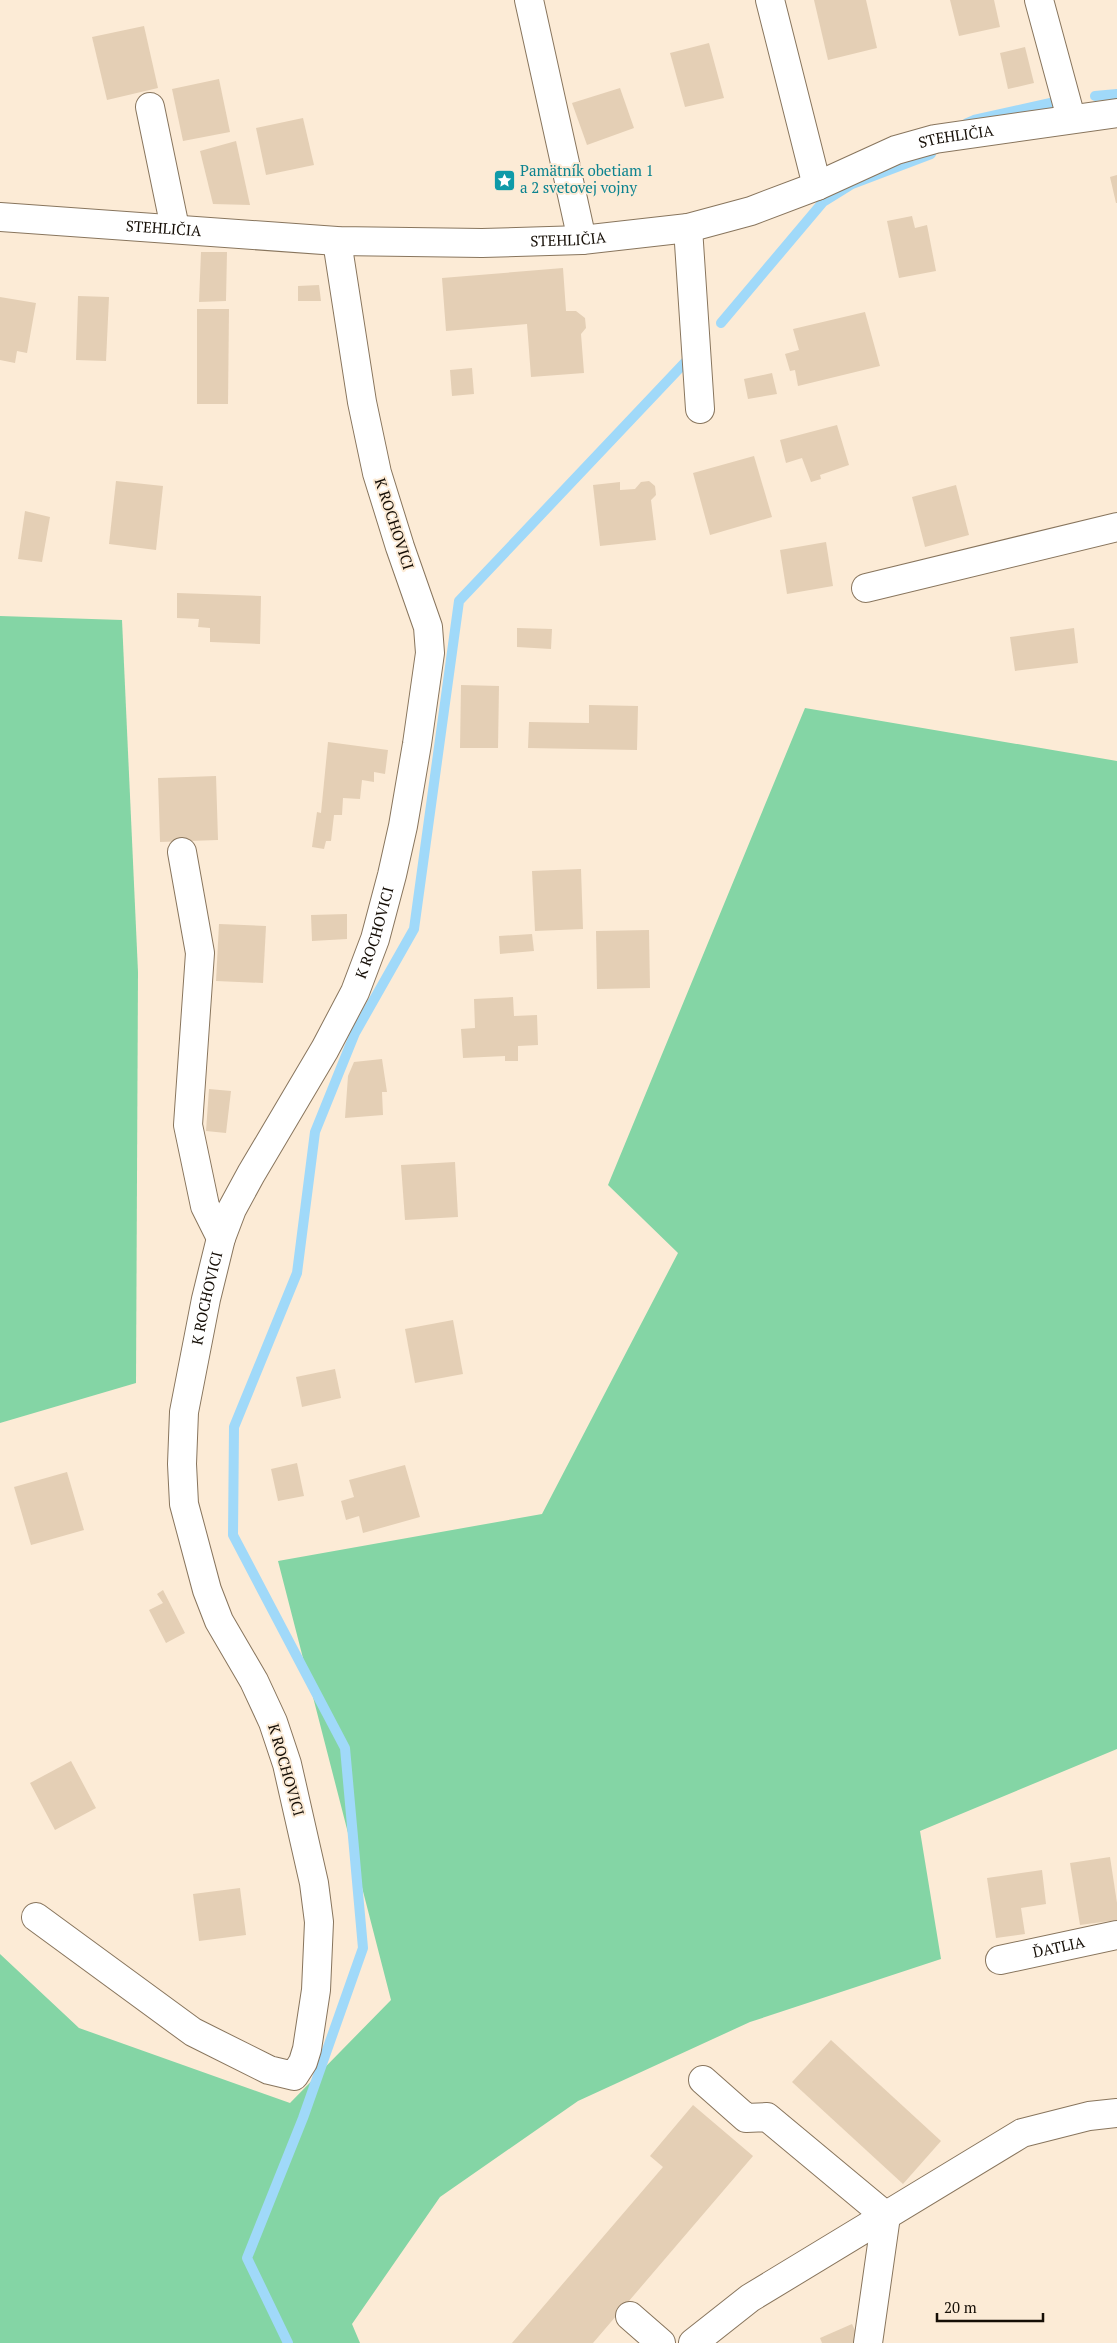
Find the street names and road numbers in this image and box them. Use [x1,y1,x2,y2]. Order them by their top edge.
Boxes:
street label: STEHLIČIA [916,120,996,152]
street label: STEHLIČIA [125,215,203,240]
street label: STEHLIČIA [530,226,608,251]
street label: K ROCHOVICI [371,475,419,572]
street label: K ROCHOVICI [350,884,397,981]
street label: K ROCHOVICI [186,1249,226,1346]
street label: K ROCHOVICI [264,1721,310,1818]
street label: ĎATLIA [1031,1931,1087,1962]

